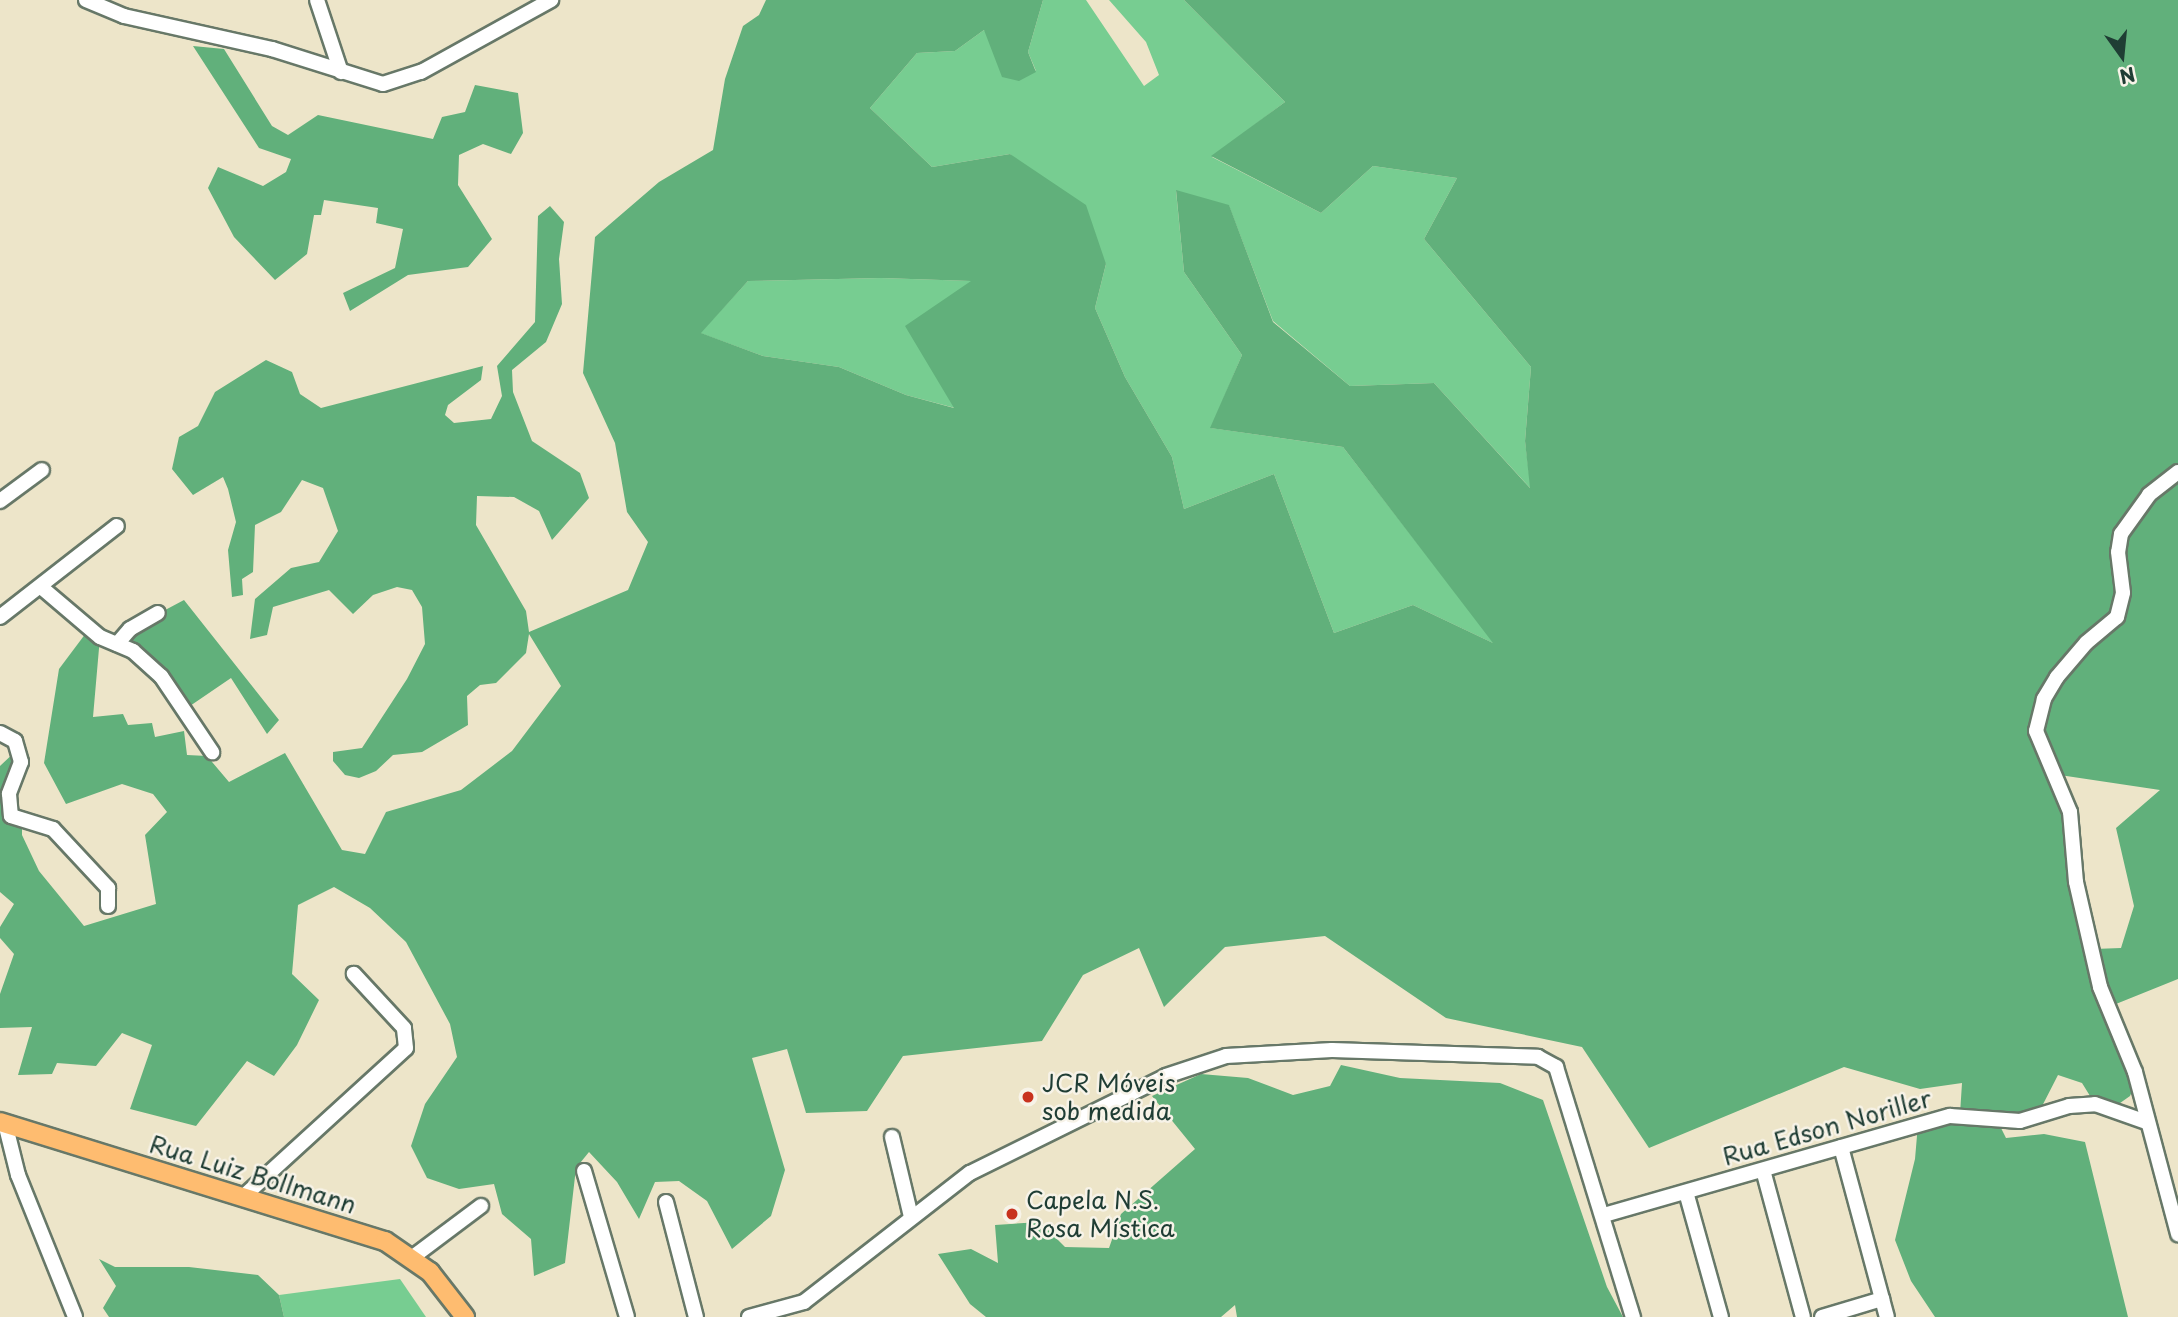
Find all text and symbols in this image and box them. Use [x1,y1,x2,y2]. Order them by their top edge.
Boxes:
north arrow [2087,21,2157,91]
text: N [2117,61,2138,92]
place label: JCR Móveis sob medida [1042,1069,1177,1125]
street label: Rua Edson Noriller [1719,1083,1935,1171]
marker: JCR Móveis sob medida [1020,1089,1036,1105]
street label: Rua Luiz Bollmann [146,1129,360,1219]
place label: Capela N.S. Rosa Mística [1026,1186,1173,1242]
marker: Capela N.S. Rosa Mística [1004,1206,1020,1222]

